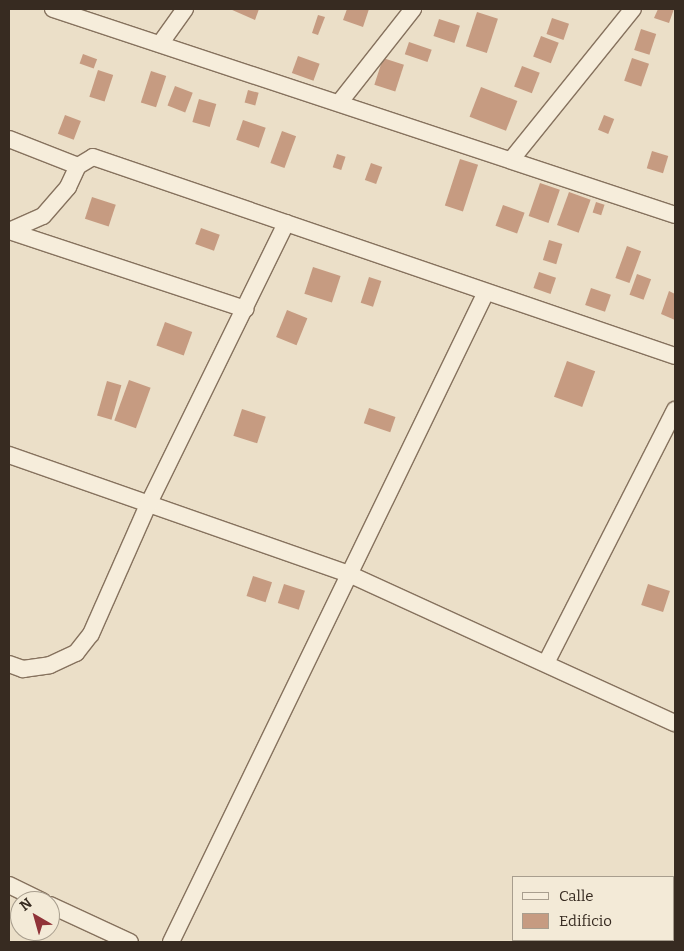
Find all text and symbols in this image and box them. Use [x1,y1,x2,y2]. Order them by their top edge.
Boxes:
legend [512,876,674,941]
text: Calle [559,887,593,905]
north arrow [10,891,60,941]
text: N [17,895,36,915]
text: Edificio [559,912,612,930]

